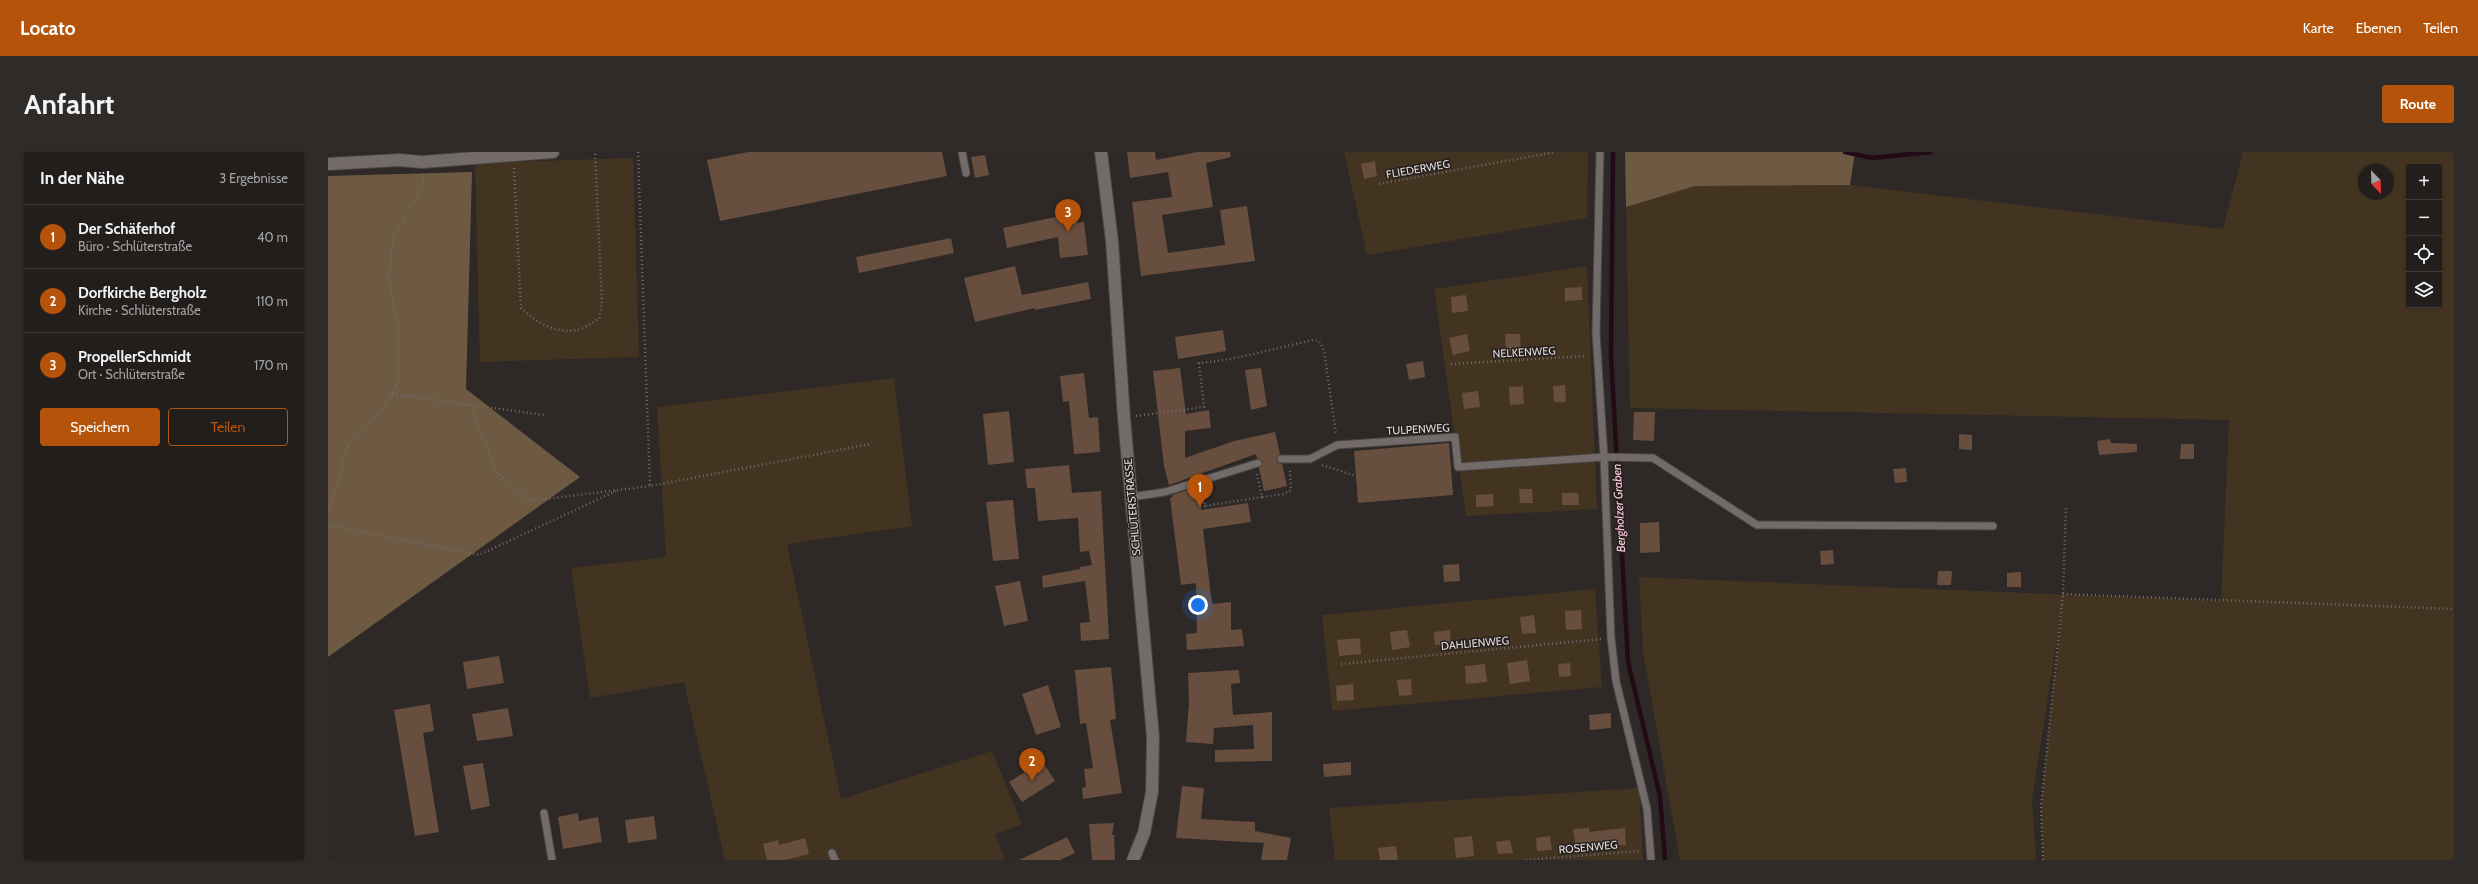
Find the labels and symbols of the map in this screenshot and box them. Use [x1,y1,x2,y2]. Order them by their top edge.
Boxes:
street label: FLIEDERWEG [1385,156,1451,182]
north arrow [2358,164,2394,200]
pin: 3 [1055,199,1081,232]
street label: NELKENWEG [1492,343,1556,361]
street label: TULPENWEG [1386,420,1450,438]
street label: SCHLÜTERSTRASSE [1121,458,1143,556]
water label: Bergholzer Graben [1609,463,1628,553]
pin: 1 [1187,474,1213,507]
your location [1188,595,1208,615]
street label: DAHLIENWEG [1440,633,1510,653]
pin: 2 [1019,748,1045,781]
street label: ROSENWEG [1558,837,1618,857]

